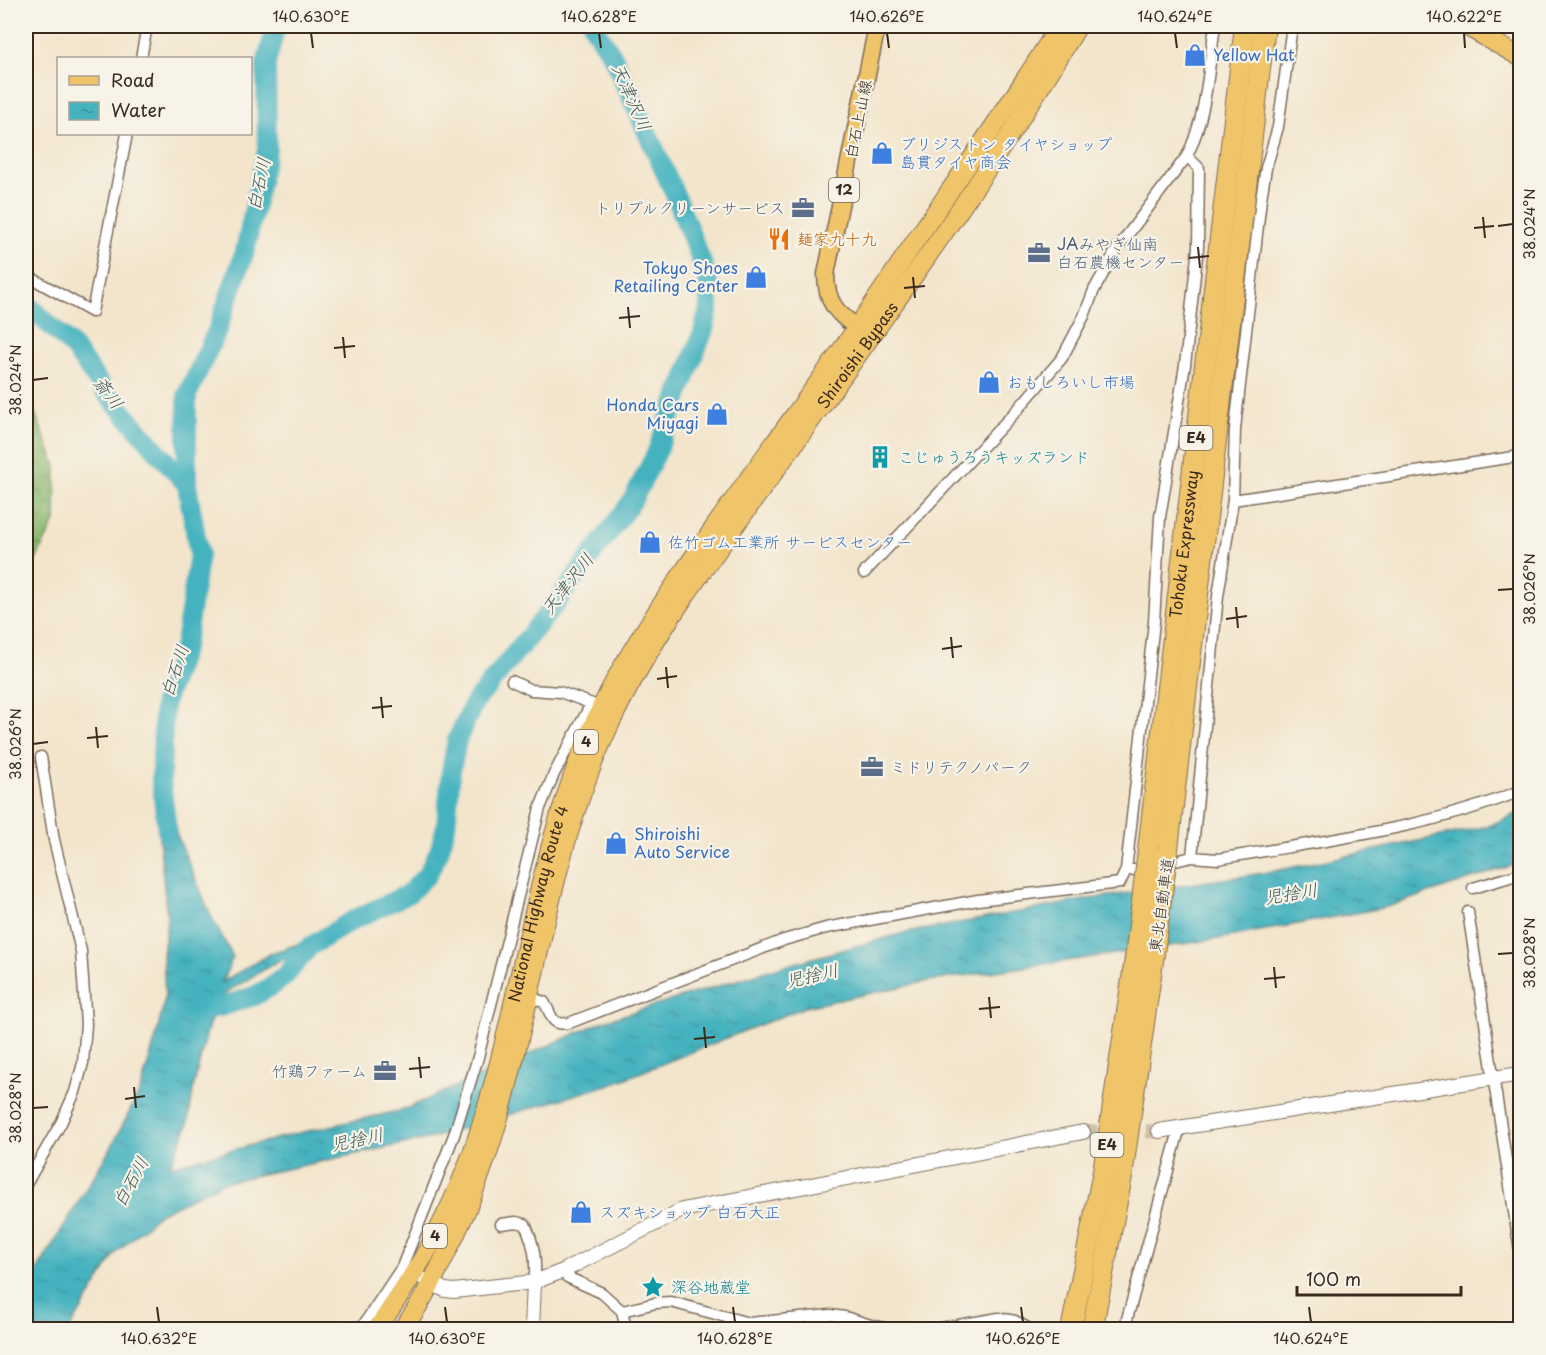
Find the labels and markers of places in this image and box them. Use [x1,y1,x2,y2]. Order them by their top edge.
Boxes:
shop icon: Yellow Hat [1182,42,1208,68]
place label: Yellow Hat [1213,42,1295,66]
place label: ブリジストン タイヤショップ 島貫タイヤ商会 [900,131,1113,173]
shop icon: ブリジストン タイヤショップ 島貫タイヤ商会 [869,140,895,166]
place label: トリプルクリーンサービス [595,195,785,219]
office icon: トリプルクリーンサービス [790,195,816,221]
restaurant icon: 麺家九十九 [766,226,792,252]
place label: 麺家九十九 [797,226,877,250]
place label: JAみやぎ仙南 白石農機センター [1057,231,1184,273]
office icon: JAみやぎ仙南 白石農機センター [1026,240,1052,266]
place label: Tokyo Shoes Retailing Center [613,255,739,297]
shop icon: Tokyo Shoes Retailing Center [743,264,769,290]
shop icon: おもしろいし市場 [976,369,1002,395]
place label: おもしろいし市場 [1007,369,1135,393]
place label: Honda Cars Miyagi [606,392,699,434]
shop icon: Honda Cars Miyagi [704,401,730,427]
building icon: こじゅうろうキッズランド [867,444,893,470]
place label: こじゅうろうキッズランド [898,444,1090,468]
shop icon: 佐竹ゴム工業所 サービスセンター [637,529,663,555]
place label: 佐竹ゴム工業所 サービスセンター [668,529,912,553]
office icon: ミドリテクノパーク [859,754,885,780]
place label: ミドリテクノパーク [890,754,1032,778]
place label: Shiroishi Auto Service [634,821,730,863]
shop icon: Shiroishi Auto Service [603,830,629,856]
place label: 竹鶏ファーム [272,1058,367,1082]
office icon: 竹鶏ファーム [372,1058,398,1084]
shop icon: スズキショップ 白石大正 [568,1199,594,1225]
place label: スズキショップ 白石大正 [599,1199,780,1223]
place icon: 深谷地蔵堂 [640,1274,666,1300]
place label: 深谷地蔵堂 [671,1274,751,1298]

